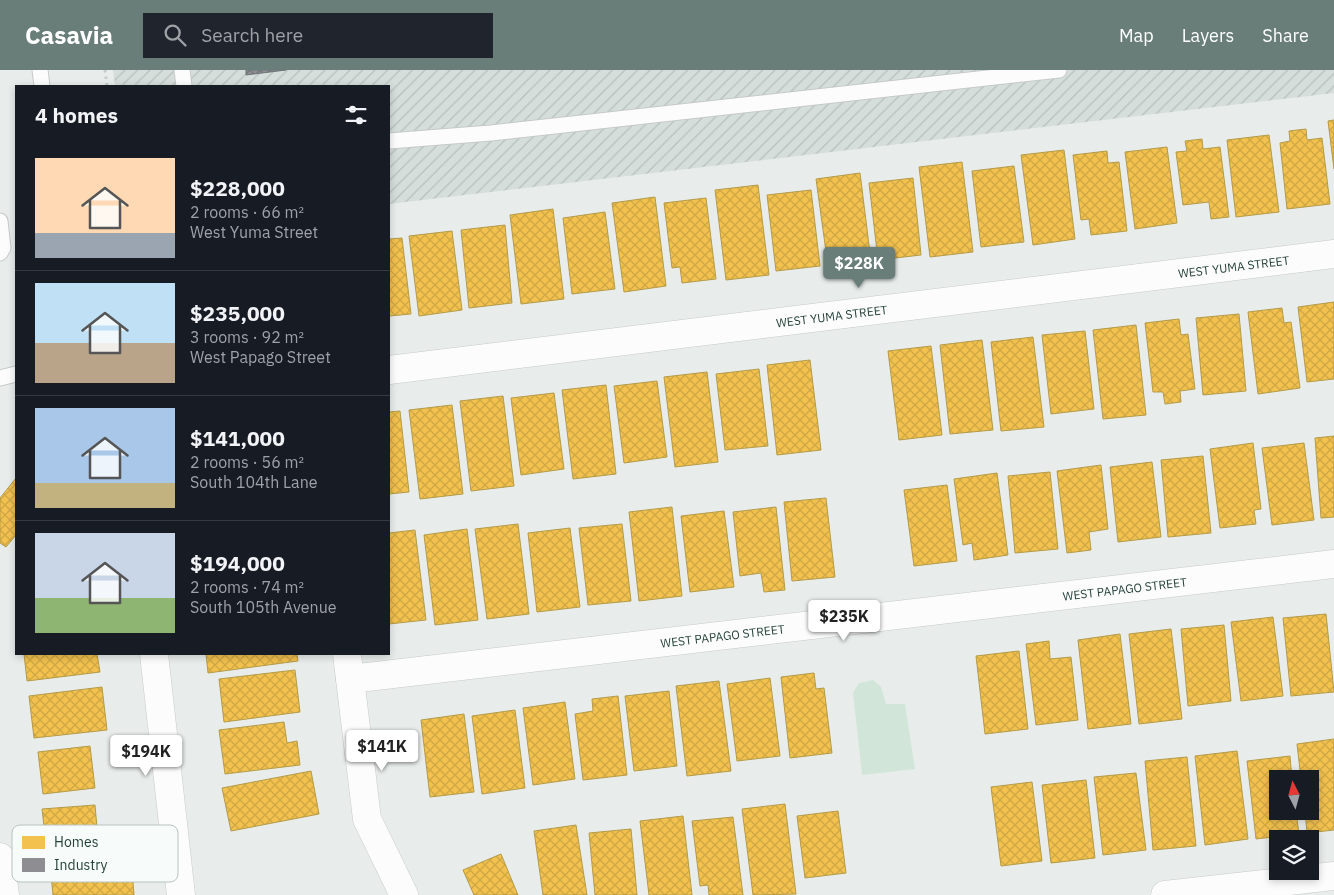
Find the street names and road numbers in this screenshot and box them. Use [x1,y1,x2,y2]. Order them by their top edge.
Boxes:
street label: WEST YUMA STREET [1177,252,1290,281]
street label: WEST YUMA STREET [775,301,888,330]
street label: WEST PAPAGO STREET [1062,574,1188,603]
street label: WEST PAPAGO STREET [660,621,785,650]

